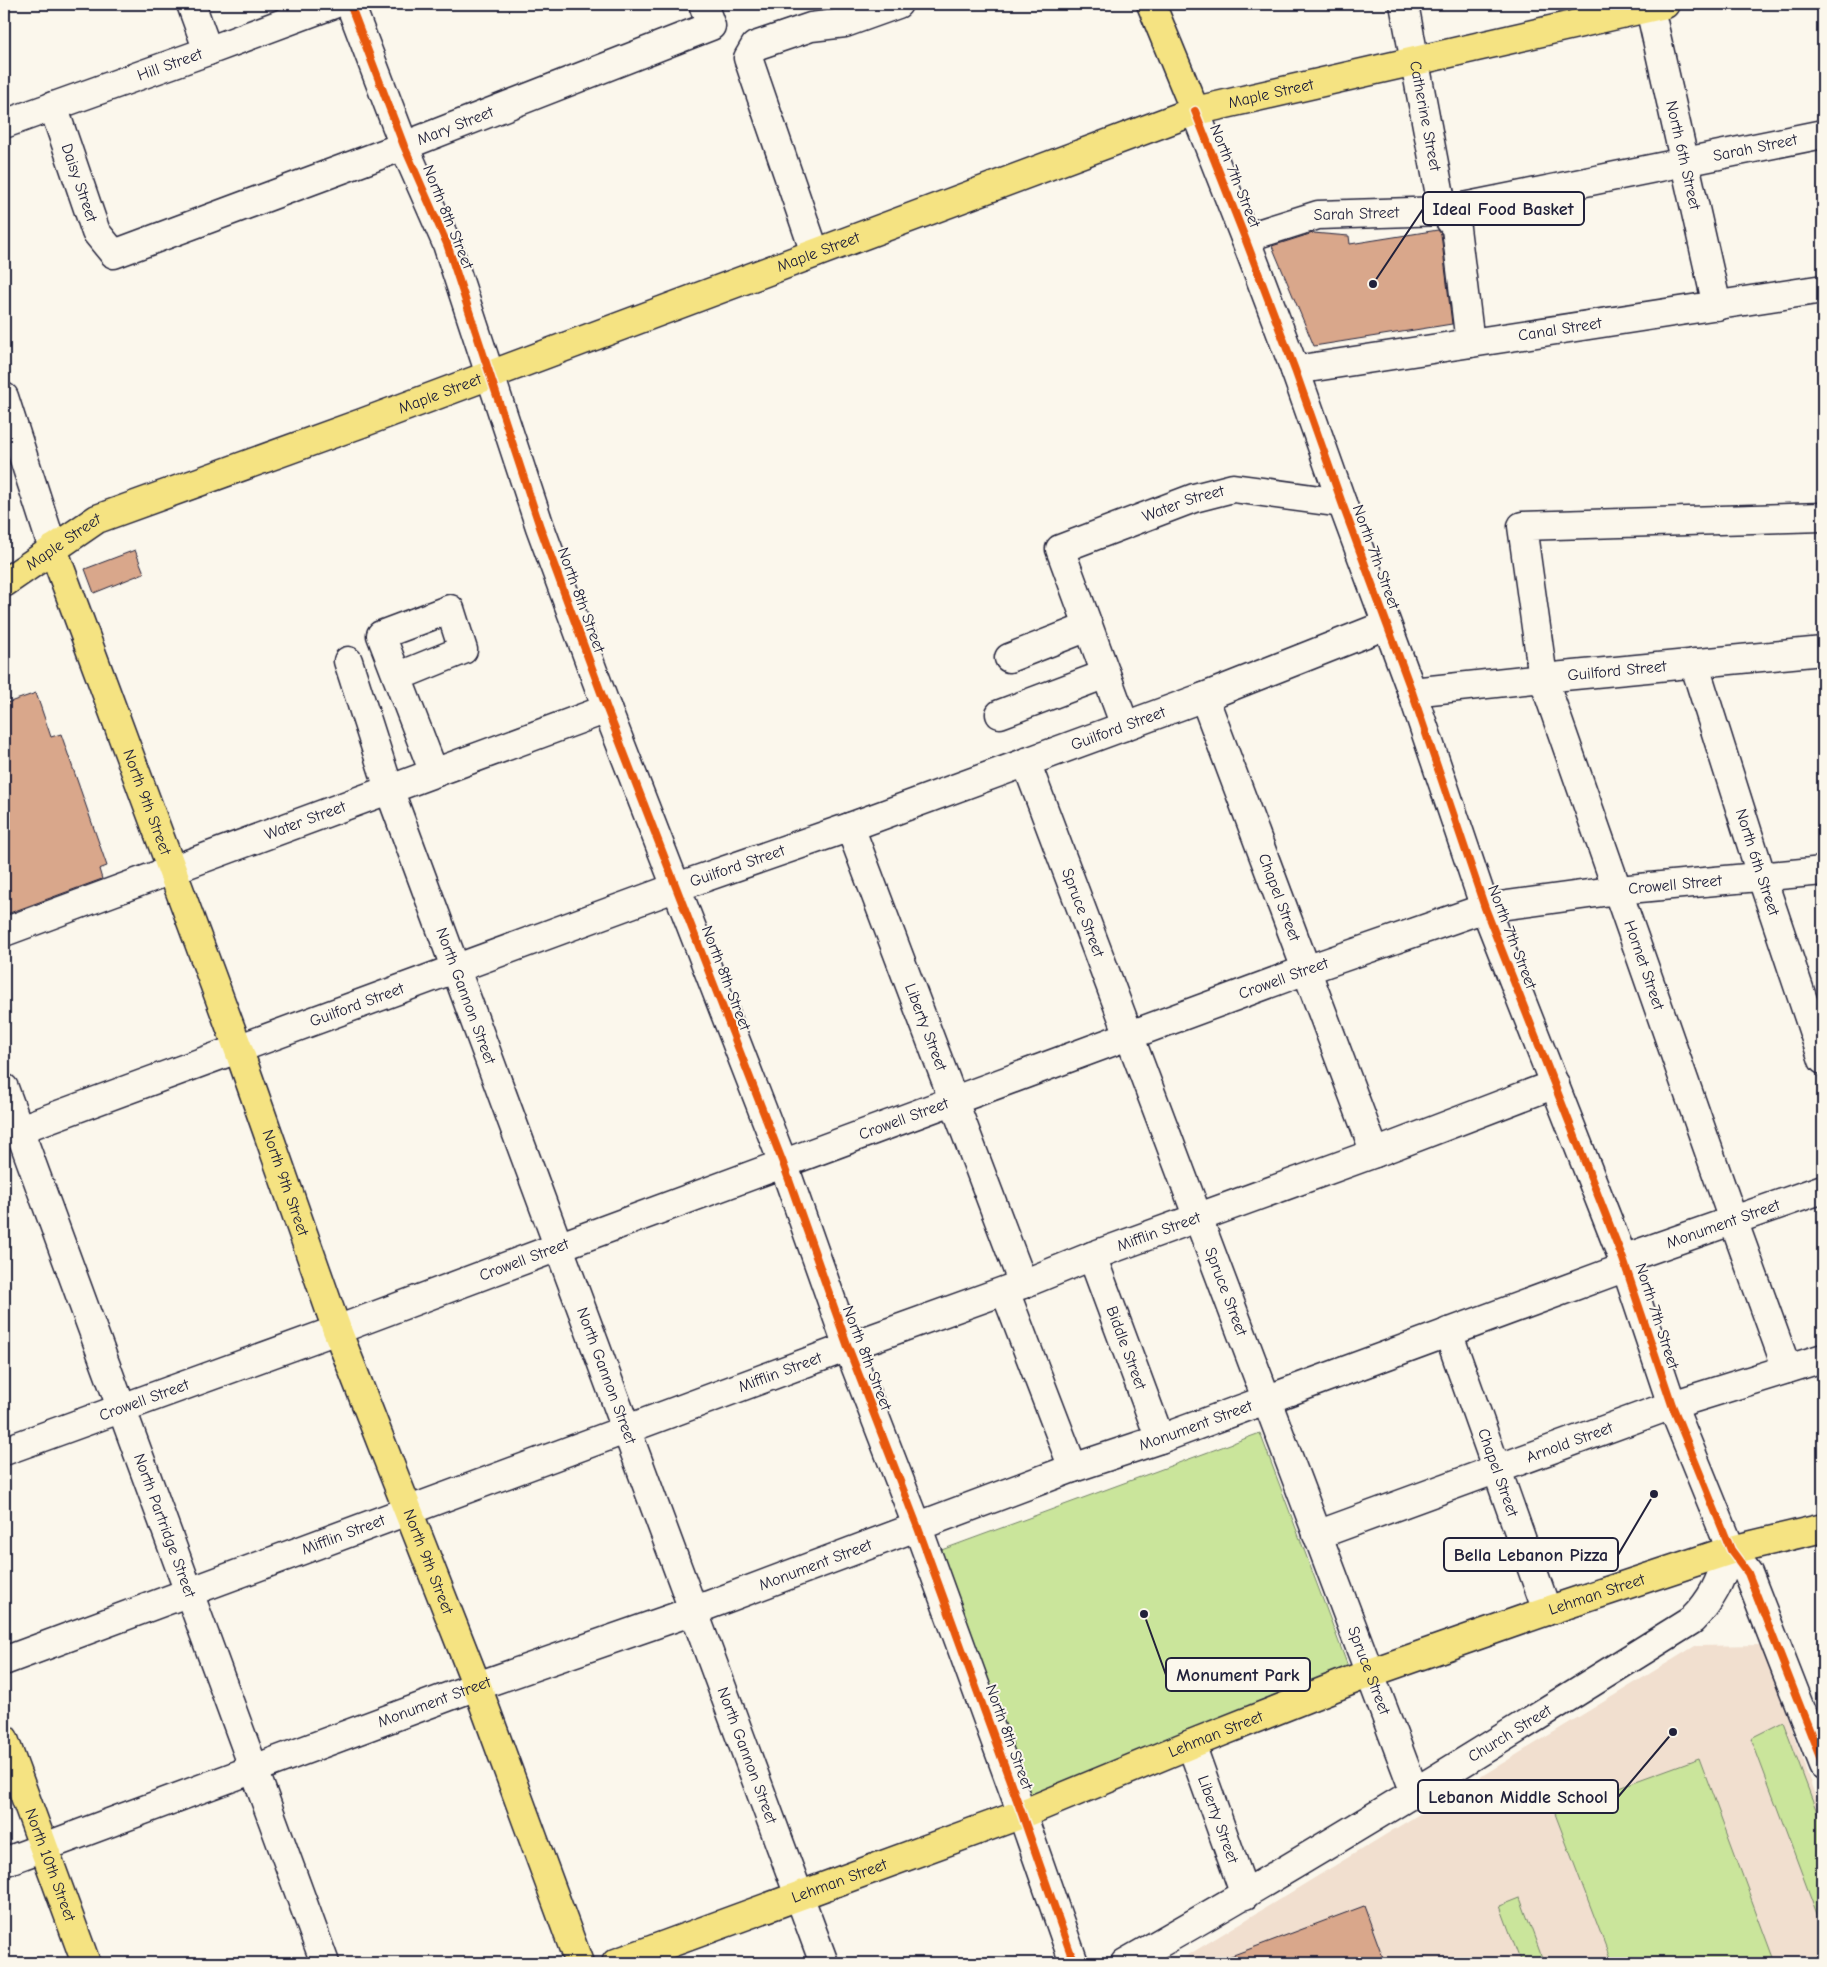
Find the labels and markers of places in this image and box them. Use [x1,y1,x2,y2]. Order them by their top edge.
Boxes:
callout: Ideal Food Basket [1423,192,1584,225]
callout: Bella Lebanon Pizza [1444,1538,1618,1571]
callout: Monument Park [1166,1658,1310,1691]
callout: Lebanon Middle School [1418,1780,1618,1813]

